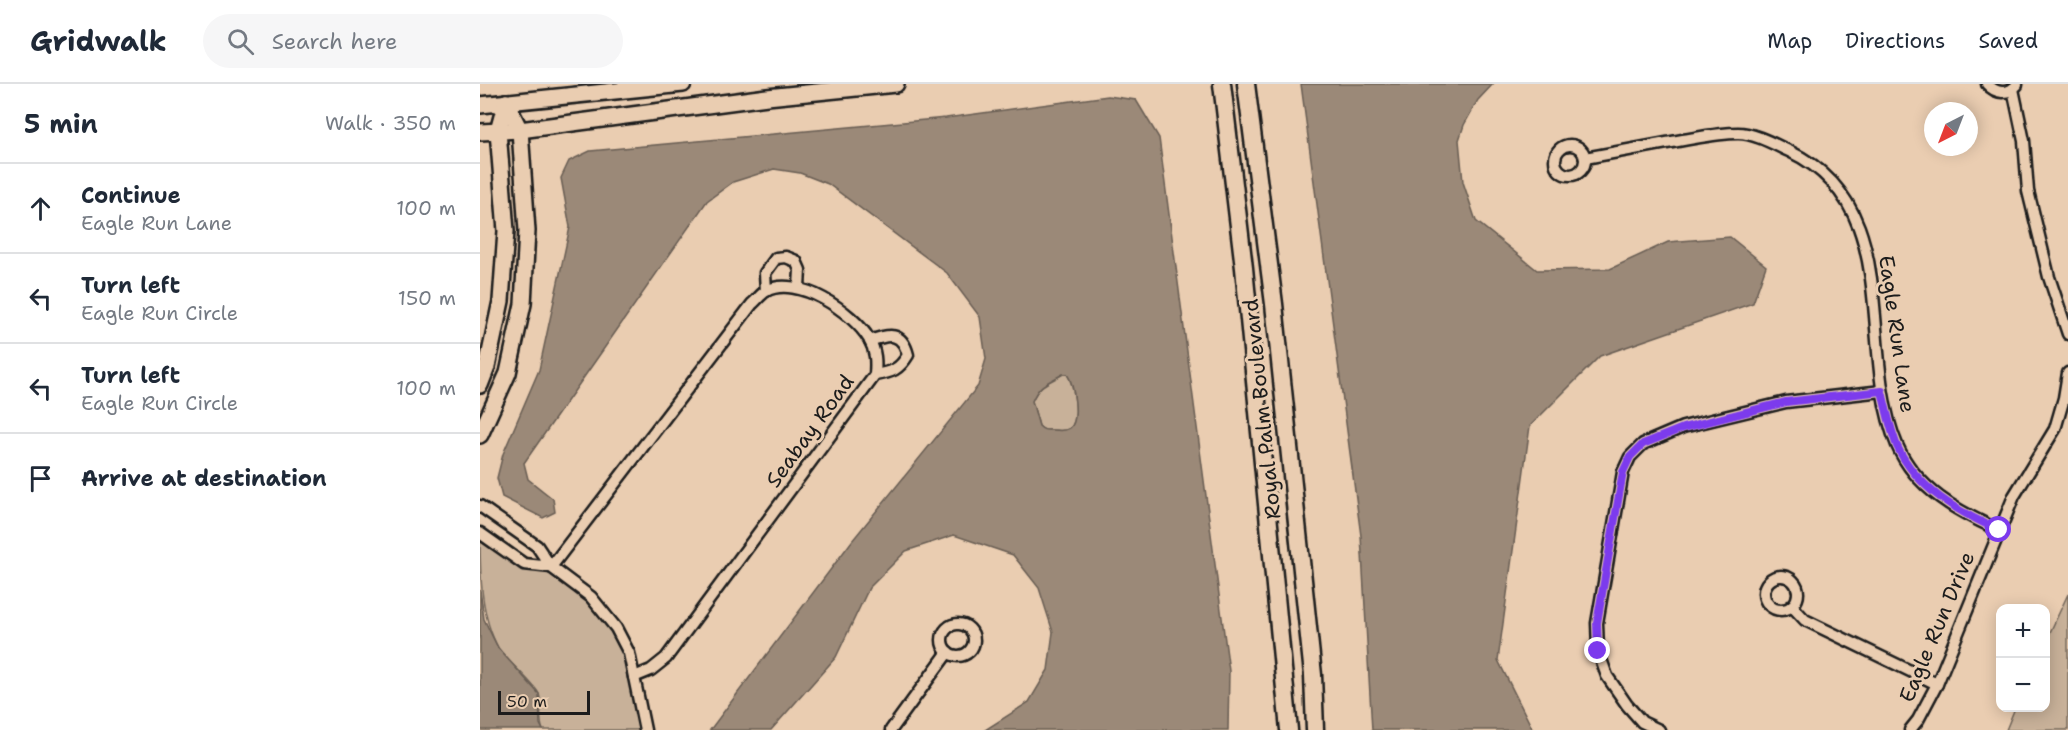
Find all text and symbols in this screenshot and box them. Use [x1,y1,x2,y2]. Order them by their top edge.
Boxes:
search box [203,14,623,68]
text: Gridwalk [30,22,167,60]
icon: search [224,25,257,58]
text: Search here [272,27,398,56]
text: Map [1767,27,1812,55]
text: Directions [1845,27,1945,55]
text: Saved [1978,27,2038,55]
north arrow [1924,102,1978,156]
text: 5 min [24,106,98,141]
text: Walk · 350 m [325,110,456,136]
text: Continue [81,181,181,210]
icon: ahead [24,192,57,225]
text: 100 m [396,195,456,221]
text: Eagle Run Lane [81,210,232,236]
street label: Eagle Run Lane [1872,254,1922,414]
text: Turn left [81,271,180,300]
icon: left [24,282,57,315]
text: 150 m [398,285,456,311]
street label: Royal Palm Boulevard [1236,297,1288,521]
text: Eagle Run Circle [81,300,238,326]
text: Turn left [81,361,180,390]
street label: Seabay Road [760,369,860,493]
icon: left [24,372,57,405]
text: 100 m [396,375,456,401]
text: Eagle Run Circle [81,390,238,416]
icon: arrive [24,462,57,495]
text: Arrive at destination [81,464,327,493]
route start [1985,516,2011,542]
street label: Eagle Run Drive [1893,547,1981,707]
map controls [1996,604,2050,712]
button: + [1996,604,2050,658]
route end [1584,637,1610,663]
button: − [1996,658,2050,712]
scale bar [498,688,590,716]
text: 50 m [507,691,547,712]

